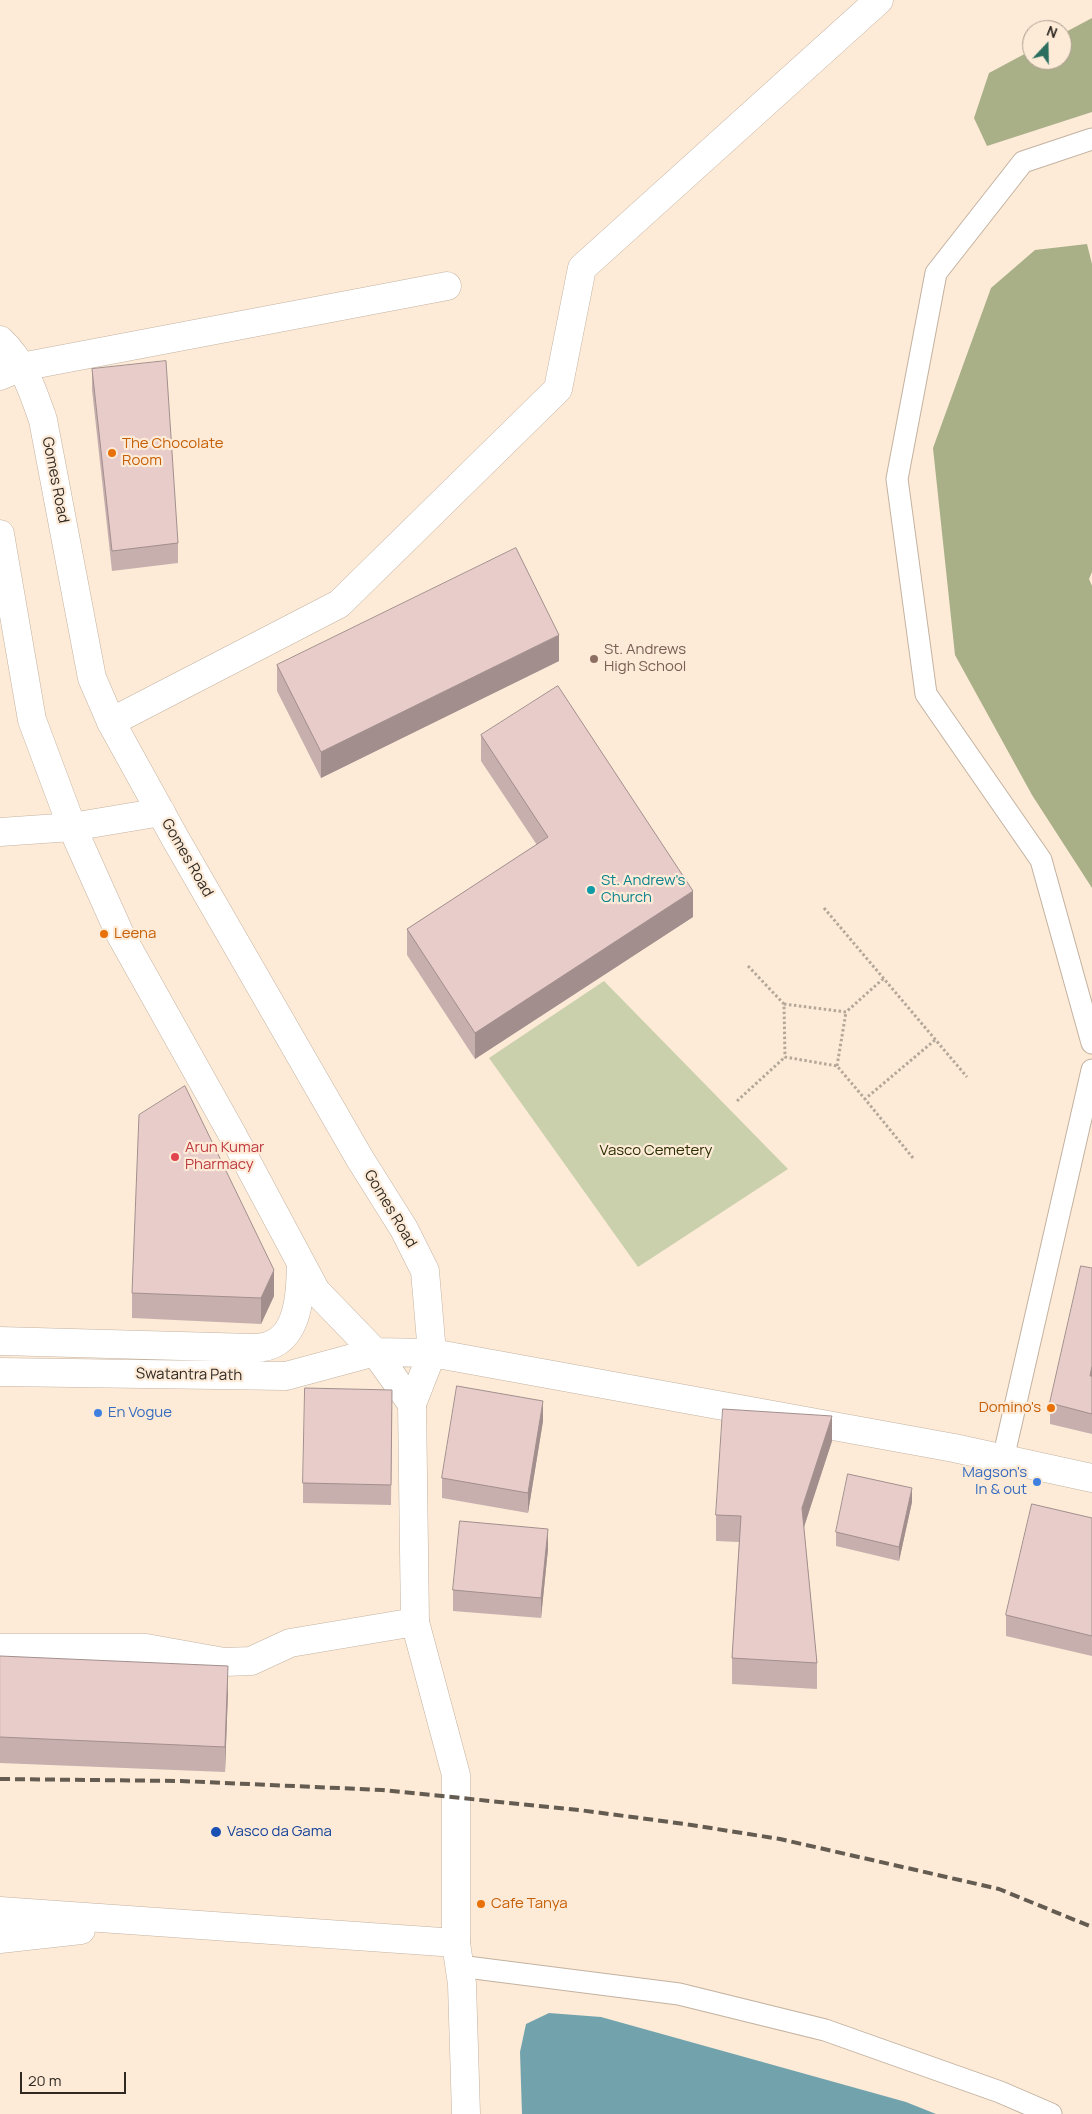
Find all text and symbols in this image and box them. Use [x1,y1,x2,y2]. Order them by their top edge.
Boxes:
north arrow [1022,20,1072,70]
text: N [1044,21,1060,42]
street label: Gomes Road [38,435,72,525]
place label: The Chocolate Room [122,435,223,470]
marker: The Chocolate Room [106,447,118,459]
place label: St. Andrews High School [604,641,686,676]
marker: St. Andrews High School [588,653,600,665]
street label: Gomes Road [157,816,217,900]
place label: St. Andrew's Church [601,872,685,907]
marker: St. Andrew's Church [585,884,597,896]
place label: Leena [114,925,156,943]
marker: Leena [98,928,110,940]
place label: Arun Kumar Pharmacy [185,1139,264,1174]
park label: Vasco Cemetery [600,1142,712,1160]
marker: Arun Kumar Pharmacy [169,1151,181,1163]
street label: Gomes Road [360,1167,420,1251]
street label: Swatantra Path [136,1365,242,1385]
place label: Domino's [979,1399,1041,1417]
marker: Domino's [1045,1402,1057,1414]
place label: En Vogue [108,1404,172,1422]
marker: En Vogue [92,1407,104,1419]
place label: Magson's In & out [962,1464,1027,1499]
marker: Magson's In & out [1031,1476,1043,1488]
place label: Vasco da Gama [227,1823,332,1841]
marker: Vasco da Gama [209,1825,223,1839]
place label: Cafe Tanya [491,1895,568,1913]
marker: Cafe Tanya [475,1898,487,1910]
scale bar [22,2062,129,2094]
text: 20 m [28,2070,61,2091]

